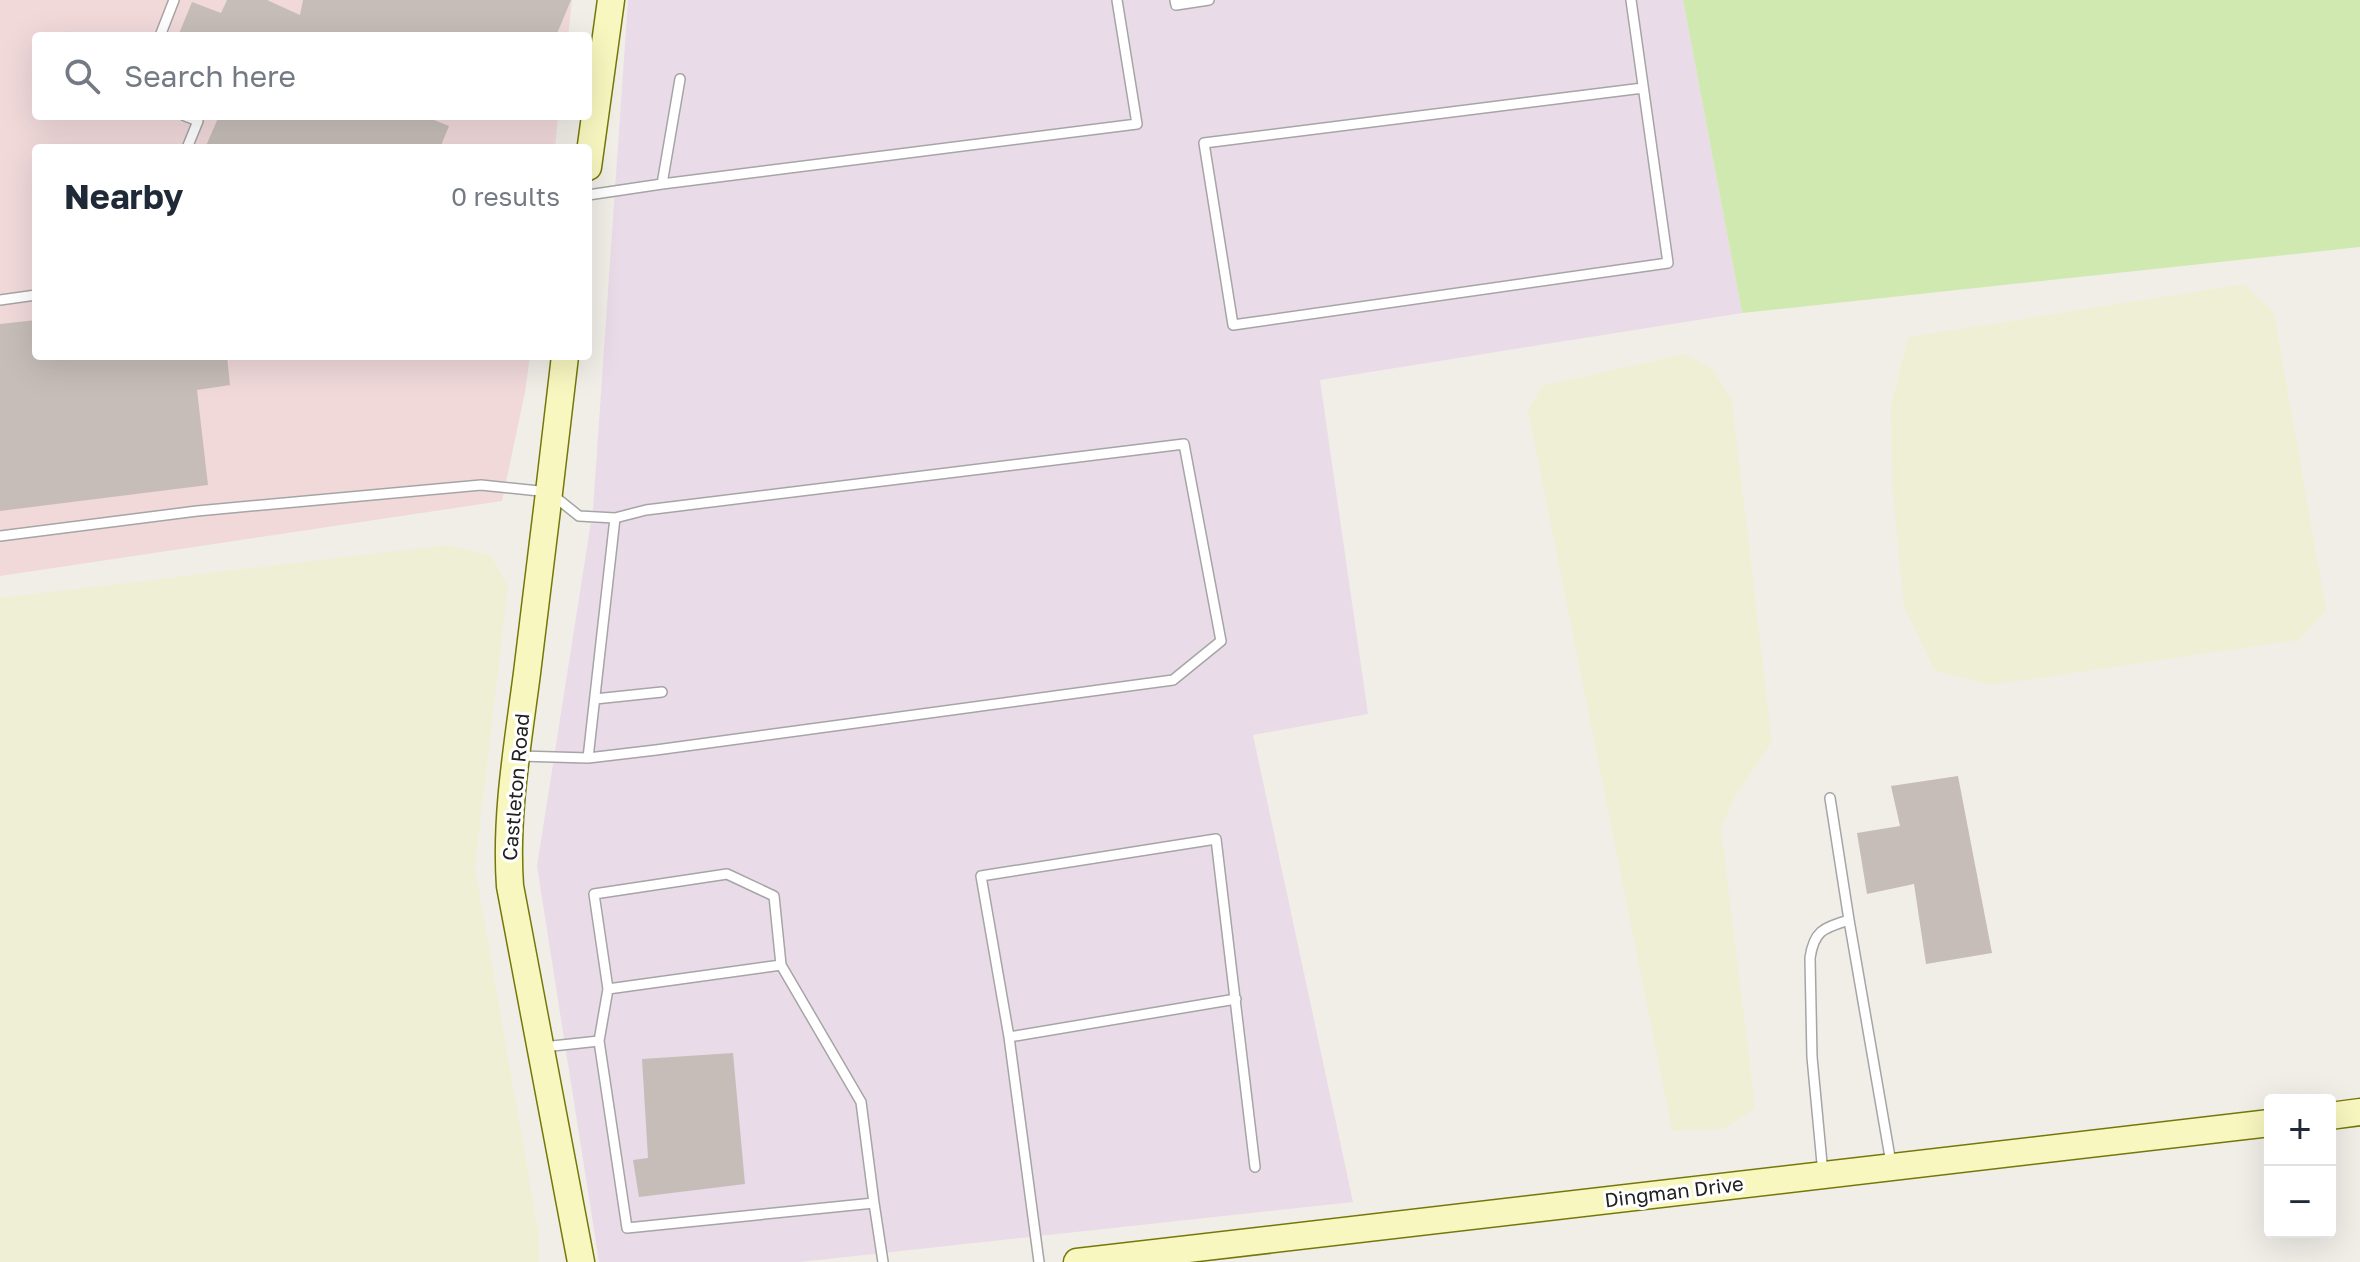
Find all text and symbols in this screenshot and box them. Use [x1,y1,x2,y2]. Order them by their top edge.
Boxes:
search box [32,32,592,120]
icon: search [60,54,104,98]
text: Search here [124,58,296,94]
text: Nearby [64,176,184,216]
text: 0 results [451,181,560,212]
street label: Castleton Road [497,712,533,861]
map controls [2264,1094,2336,1238]
button: + [2264,1094,2336,1166]
button: − [2264,1166,2336,1238]
street label: Dingman Drive [1603,1171,1745,1211]

